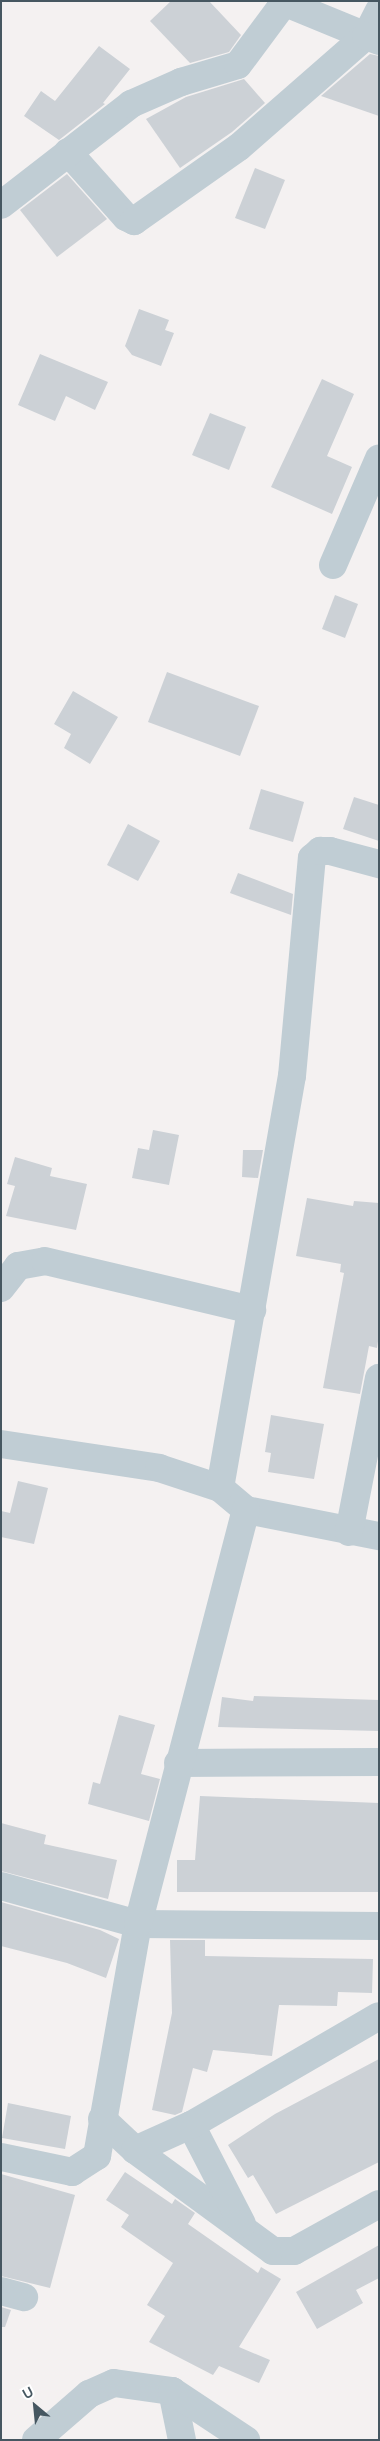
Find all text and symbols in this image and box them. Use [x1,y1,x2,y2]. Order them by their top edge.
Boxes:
north arrow [10,2381,60,2431]
text: U [19,2382,37,2403]

